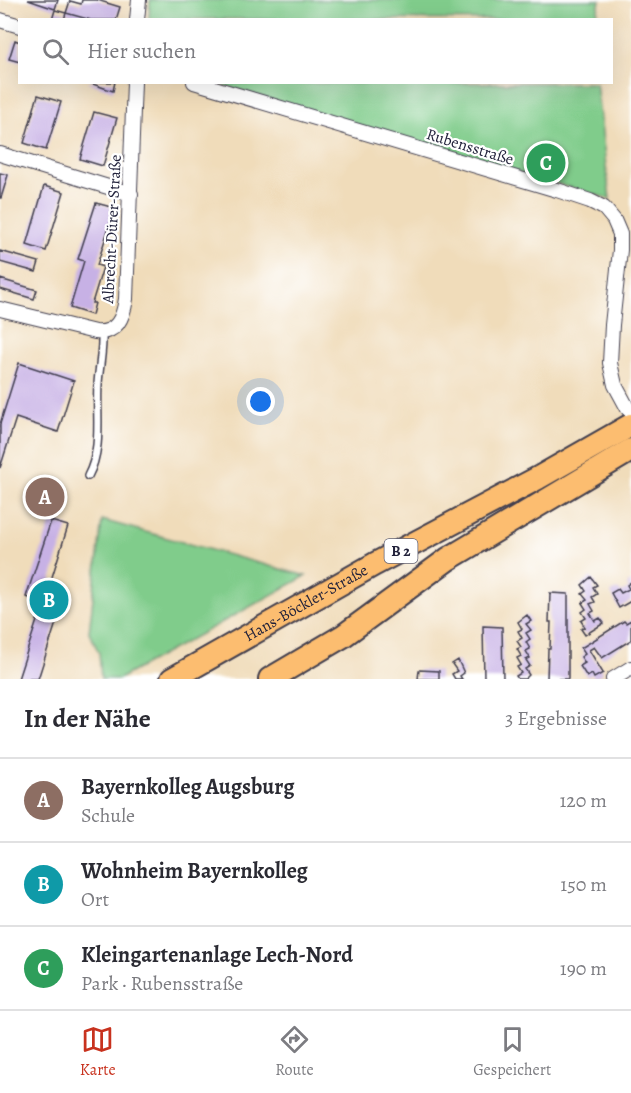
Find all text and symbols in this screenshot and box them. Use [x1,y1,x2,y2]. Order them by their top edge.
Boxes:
search box [18,18,613,84]
icon: search [39,35,72,68]
text: Hier suchen [87,36,196,66]
street label: Rubensstraße [424,123,516,171]
pin: C [526,140,566,186]
street label: Albrecht-Dürer-Straße [97,154,127,305]
your location [246,387,275,416]
pin: A [26,474,64,520]
road number: B 2 [384,539,418,563]
street label: Hans-Böckler-Straße [240,559,372,647]
pin: B [29,578,68,622]
text: In der Nähe [24,701,151,736]
text: 3 Ergebnisse [505,705,607,732]
text: Bayernkolleg Augsburg [81,772,295,802]
text: A [37,787,50,814]
text: 120 m [559,787,607,814]
text: Schule [81,802,135,829]
text: Wohnheim Bayernkolleg [81,856,308,886]
text: B [37,871,50,898]
text: 150 m [560,871,607,898]
text: Ort [81,886,109,913]
text: Kleingartenanlage Lech-Nord [81,940,353,970]
text: C [37,955,50,982]
text: 190 m [560,955,607,982]
text: Park · Rubensstraße [81,970,243,997]
tab: Karte [80,1023,116,1081]
tab: Route [275,1023,314,1081]
tab: Gespeichert [473,1023,551,1081]

